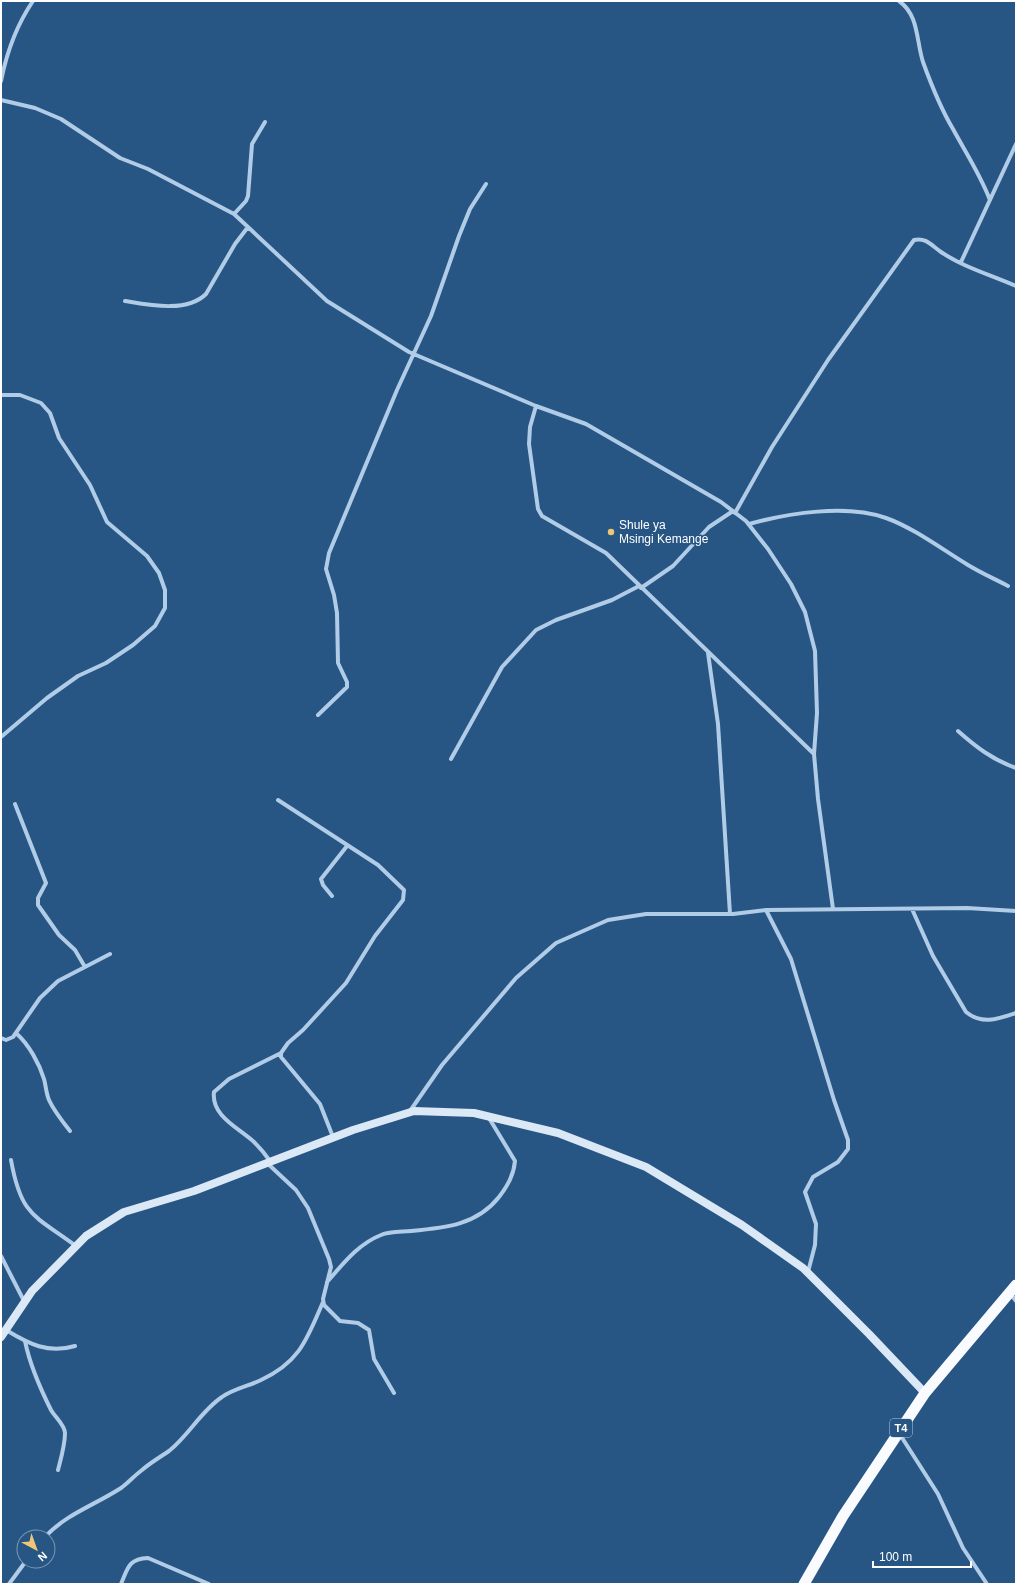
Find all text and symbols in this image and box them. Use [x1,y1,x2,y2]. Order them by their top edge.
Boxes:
place label: Shule ya Msingi Kemange [619,518,709,546]
marker: Shule ya Msingi Kemange [606,527,616,537]
road number: T4 [890,1419,912,1437]
north arrow [16,1529,56,1569]
scale bar [873,1543,971,1569]
text: N [36,1549,49,1564]
text: 100 m [879,1550,912,1564]

